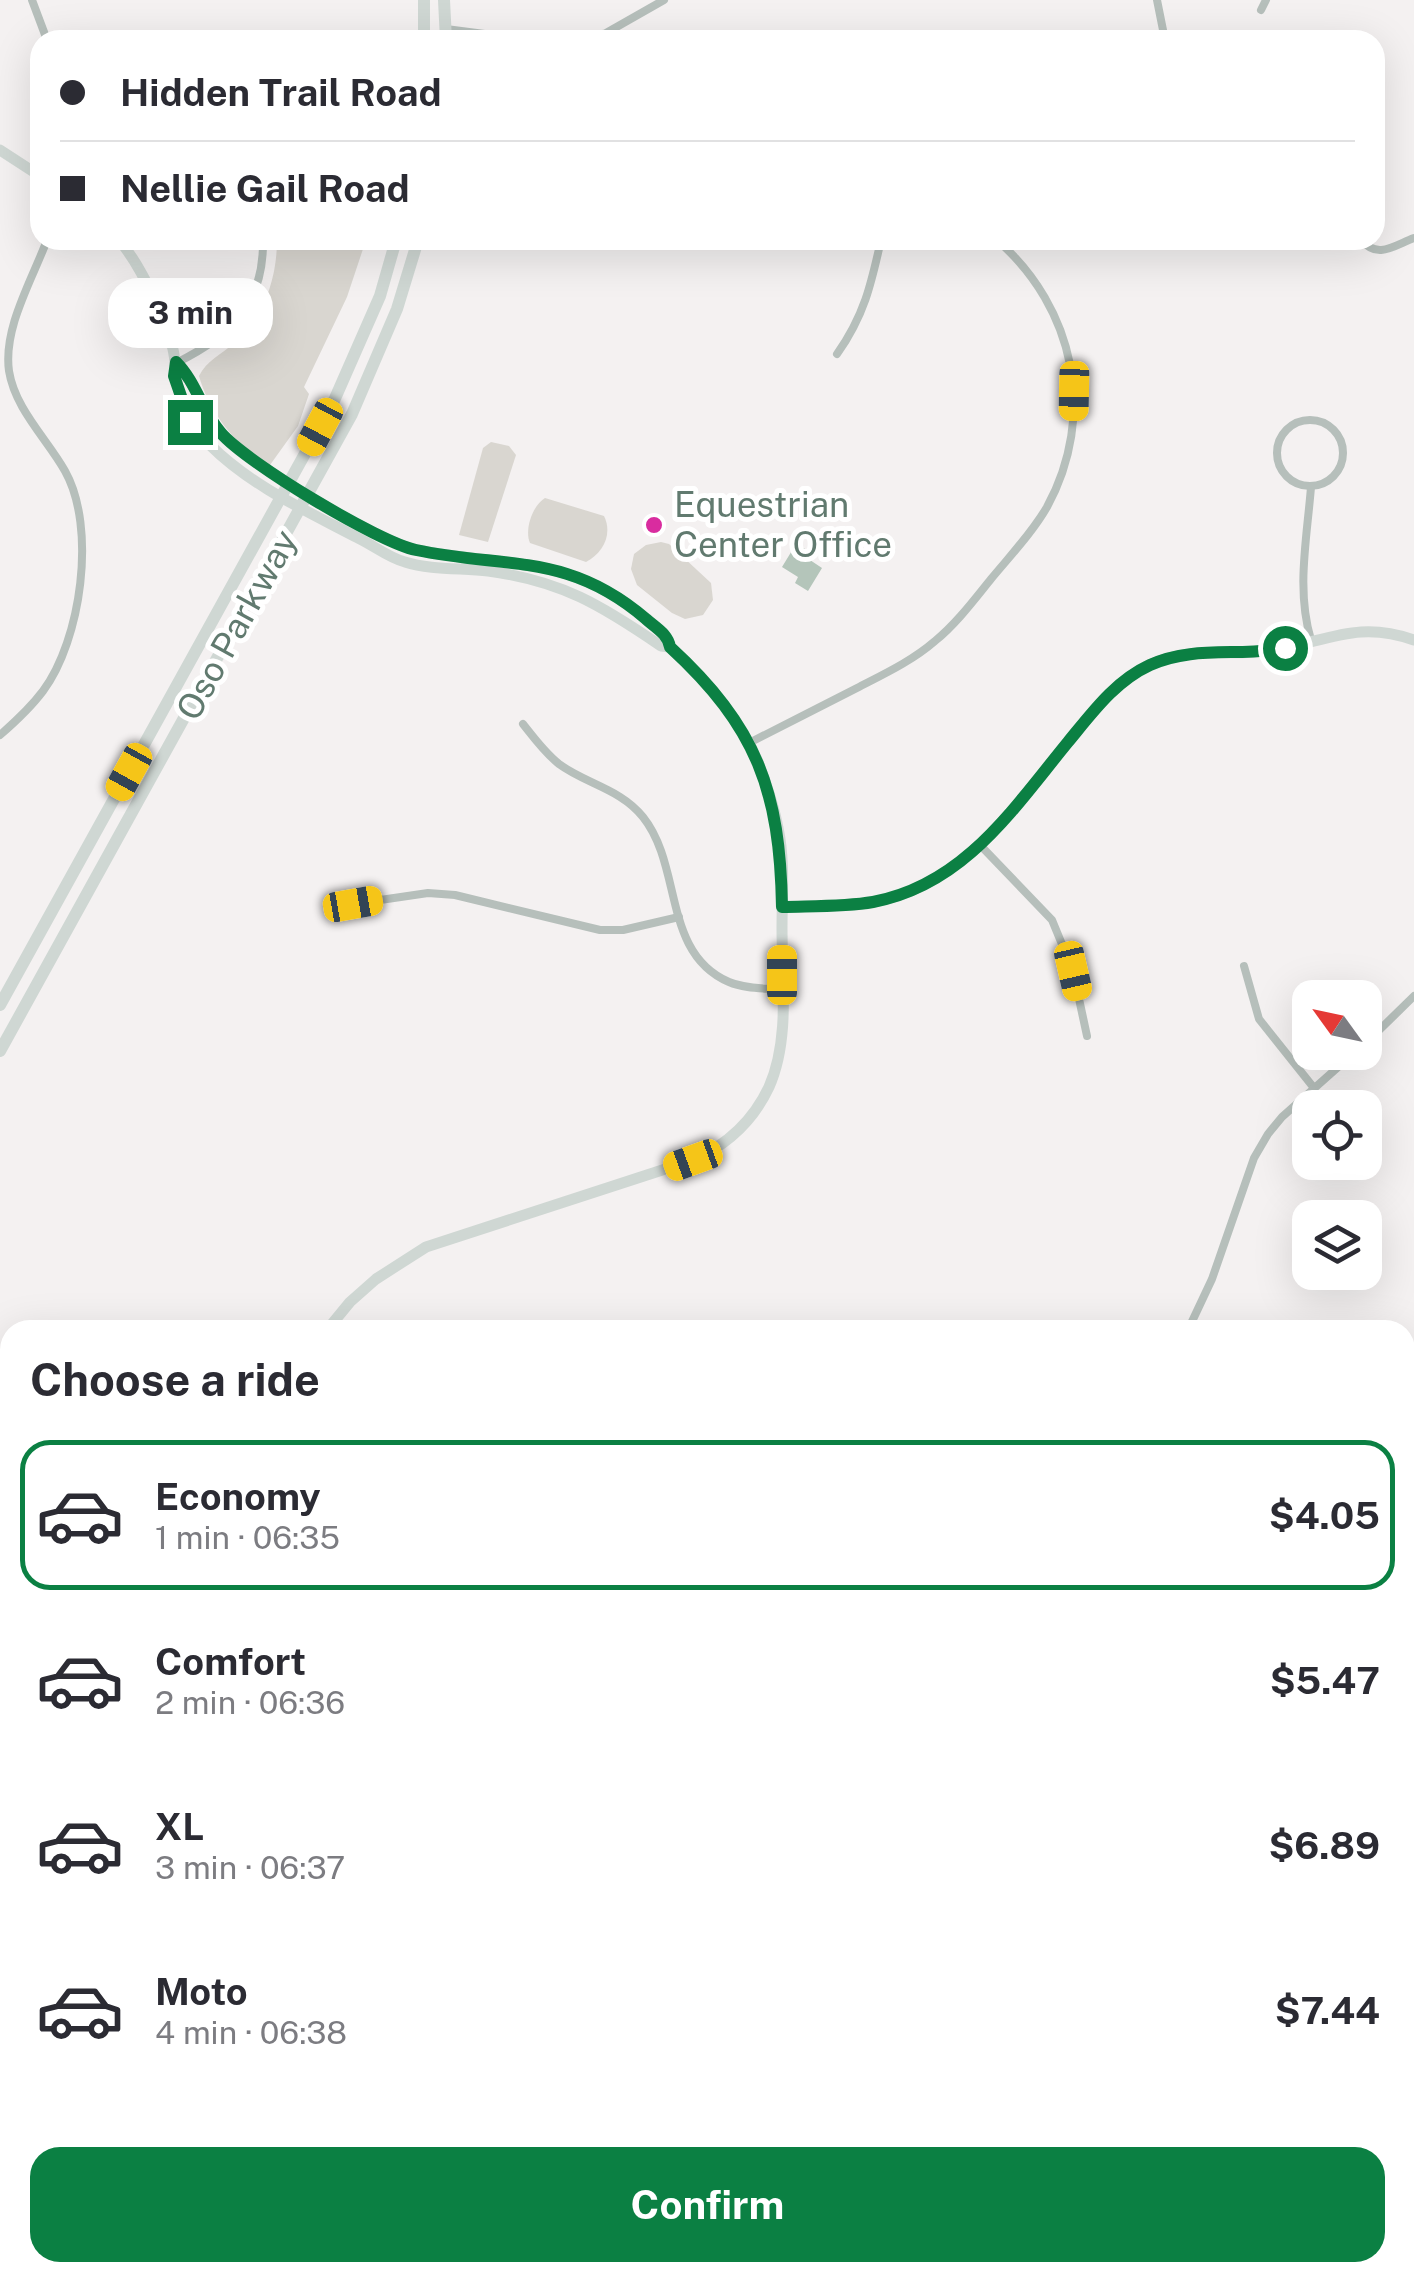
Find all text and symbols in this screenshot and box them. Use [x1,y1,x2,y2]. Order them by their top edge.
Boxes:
text: Hidden Trail Road [120,70,442,115]
text: Nellie Gail Road [120,166,410,211]
callout: 3 min [108,277,272,347]
text: 3 min [148,294,233,331]
car [1058,361,1090,421]
car [293,393,347,461]
route end [168,400,213,445]
place label: Equestrian Center Office [674,484,892,565]
marker: Equestrian Center Office [643,514,665,536]
street label: Oso Parkway [168,523,306,727]
route start [1263,626,1308,671]
car [101,738,157,806]
car [321,884,385,924]
car [1052,938,1094,1004]
car [767,945,797,1005]
north arrow [1292,980,1382,1070]
map controls [1292,980,1382,1290]
button: locate [1292,1090,1382,1180]
car [660,1136,726,1184]
button: layers [1292,1200,1382,1290]
text: Choose a ride [30,1353,320,1406]
icon: car [35,1470,125,1560]
text: Economy [155,1474,321,1519]
text: $4.05 [1269,1493,1380,1538]
text: 1 min · 06:35 [155,1519,340,1556]
icon: car [35,1635,125,1725]
text: Comfort [155,1639,306,1684]
text: $5.47 [1270,1658,1380,1703]
text: 2 min · 06:36 [155,1684,345,1721]
icon: car [35,1800,125,1890]
text: XL [155,1804,204,1849]
text: $6.89 [1268,1823,1380,1868]
text: 3 min · 06:37 [155,1849,345,1886]
icon: car [35,1965,125,2055]
text: Moto [155,1969,248,2014]
text: $7.44 [1275,1988,1380,2033]
text: 4 min · 06:38 [155,2014,347,2051]
button: Confirm [30,2147,1385,2262]

